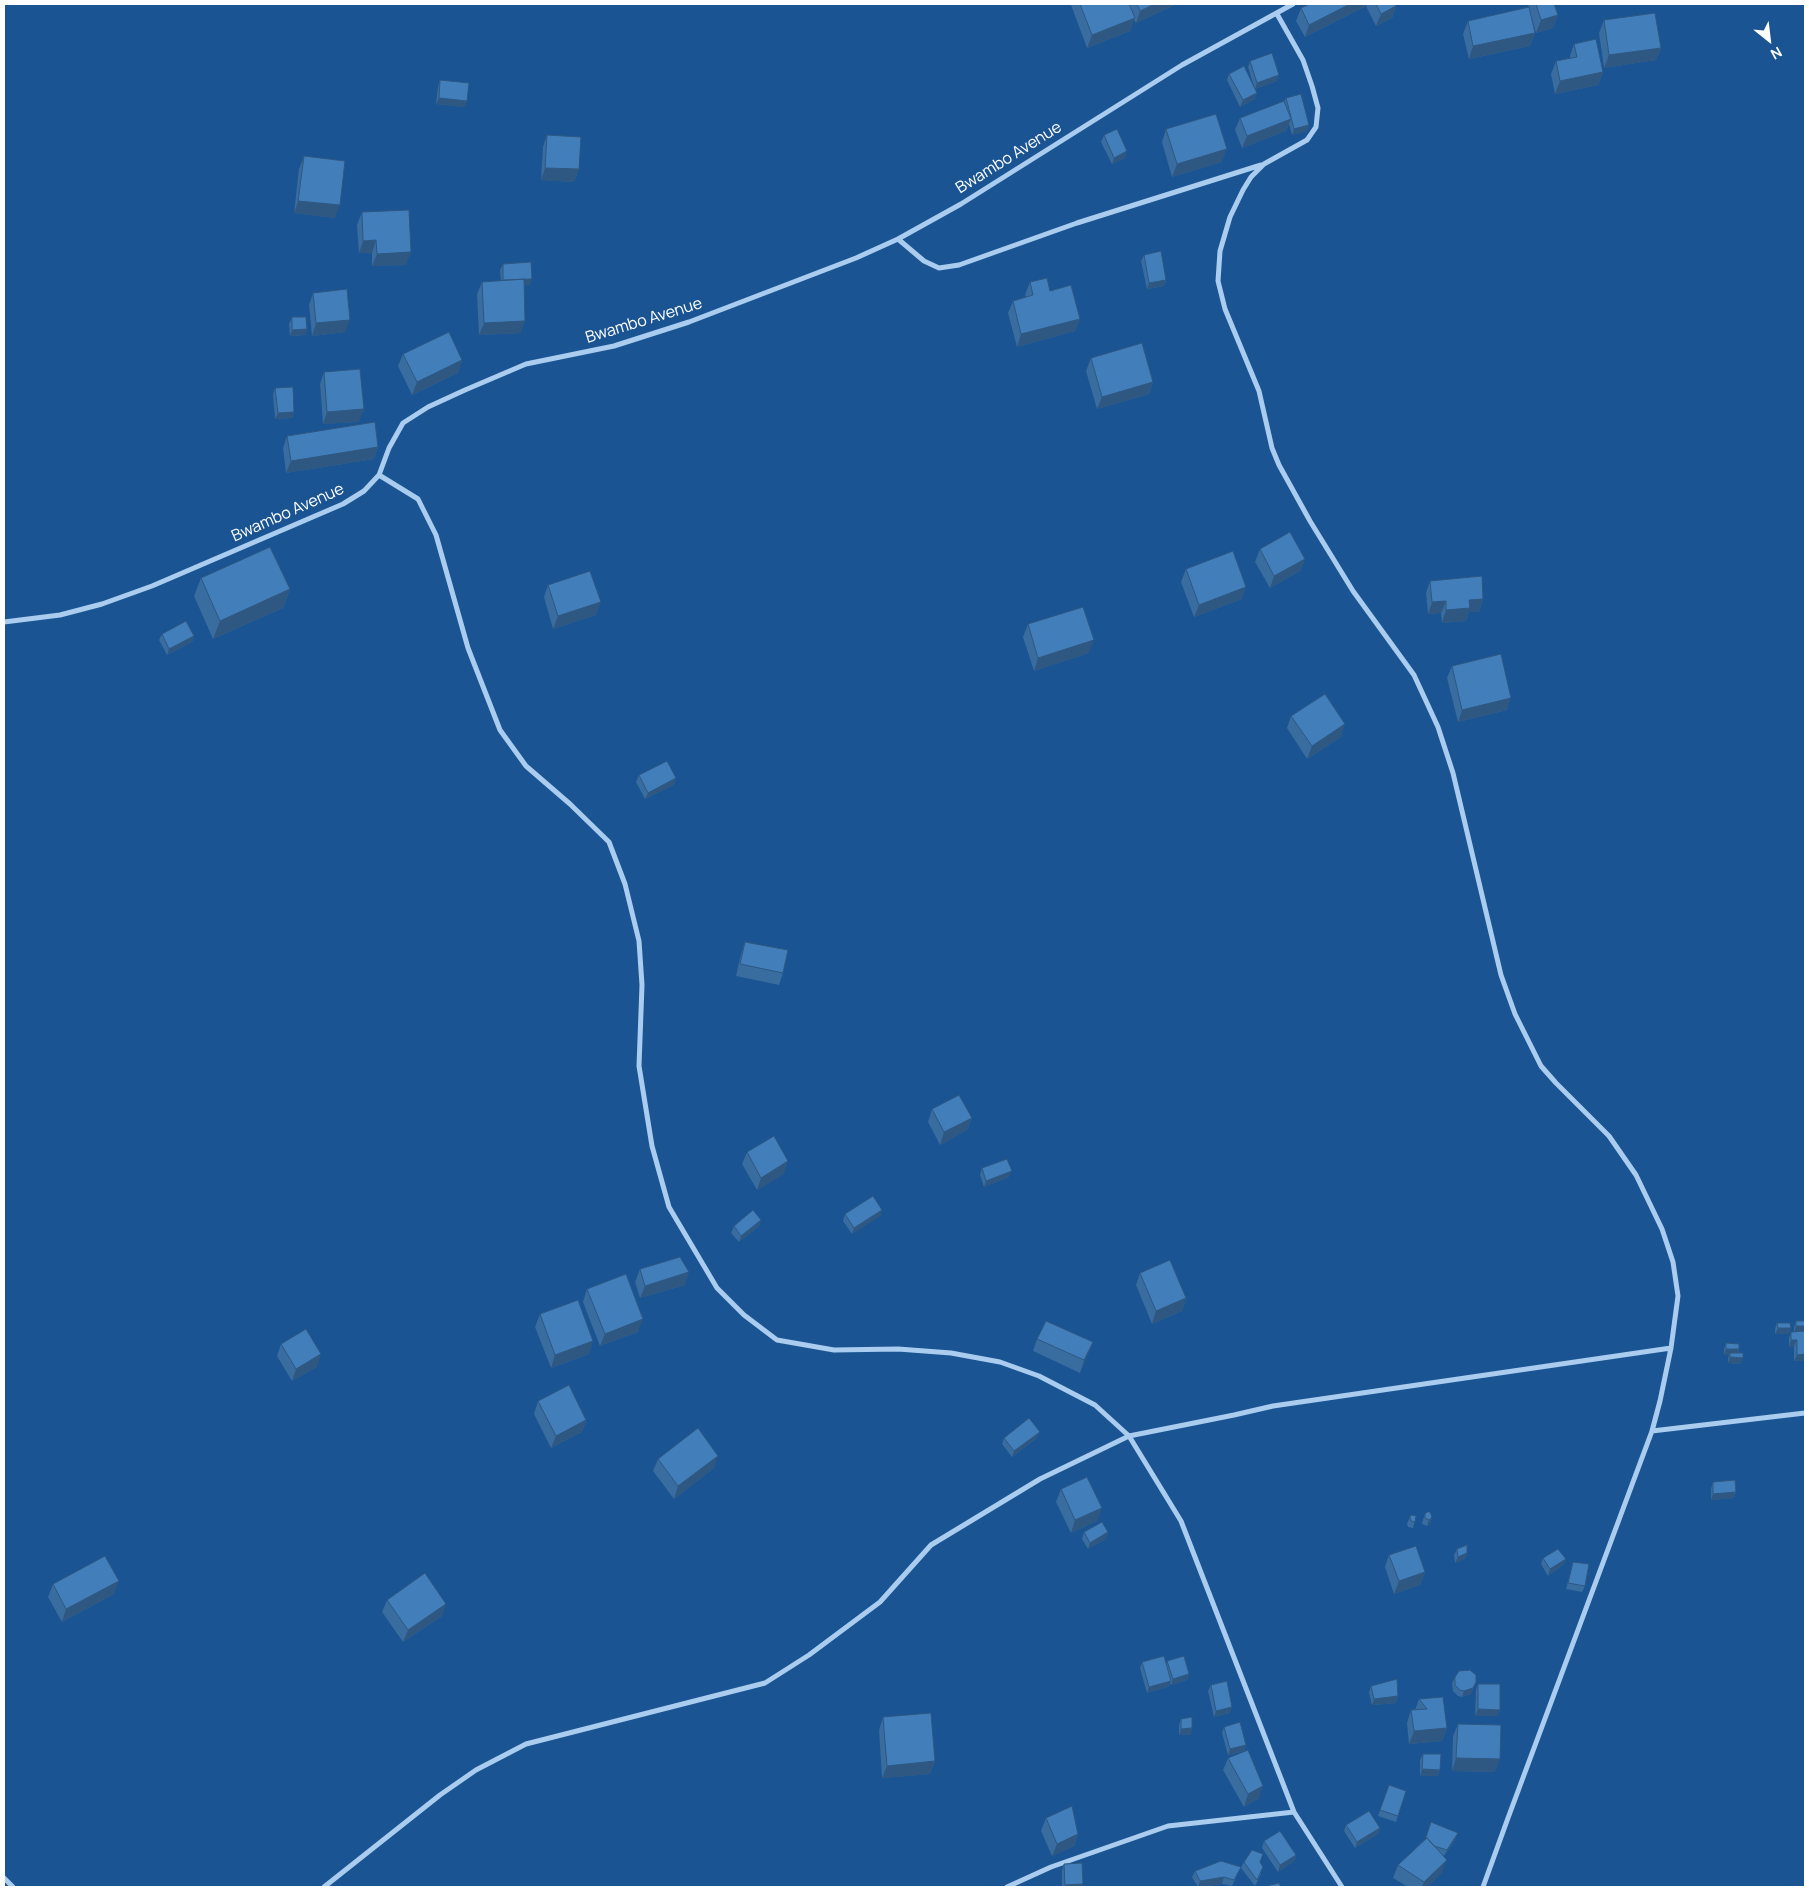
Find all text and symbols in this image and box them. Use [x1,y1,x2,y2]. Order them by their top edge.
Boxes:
north arrow [1744,15,1794,65]
text: N [1768,43,1786,64]
street label: Bwambo Avenue [953,118,1065,198]
street label: Bwambo Avenue [583,294,705,348]
street label: Bwambo Avenue [229,480,347,546]

